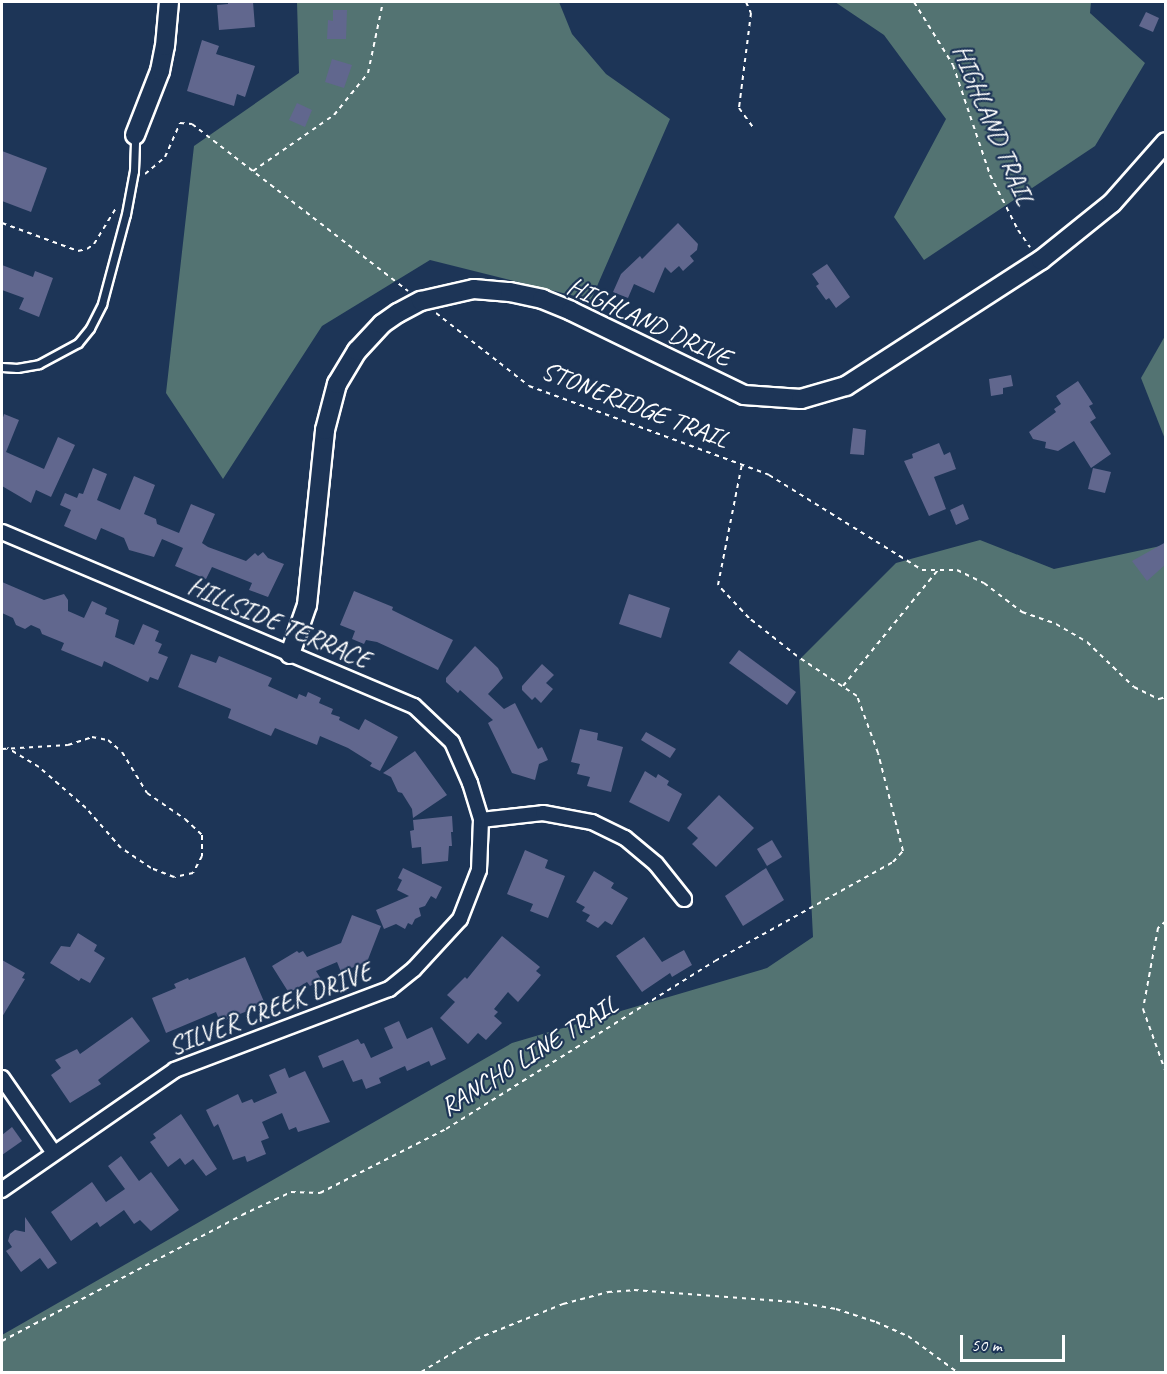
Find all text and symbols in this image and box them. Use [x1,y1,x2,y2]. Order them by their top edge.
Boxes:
street label: HIGHLAND TRAIL [945,40,1041,210]
street label: HIGHLAND DRIVE [562,270,736,374]
street label: STONERIDGE TRAIL [537,355,733,455]
street label: HILLSIDE TERRACE [184,571,374,675]
street label: SILVER CREEK DRIVE [164,956,376,1062]
street label: RANCHO LINE TRAIL [435,989,623,1123]
scale bar [963,1323,1068,1361]
text: 50 m [971,1334,1002,1356]

